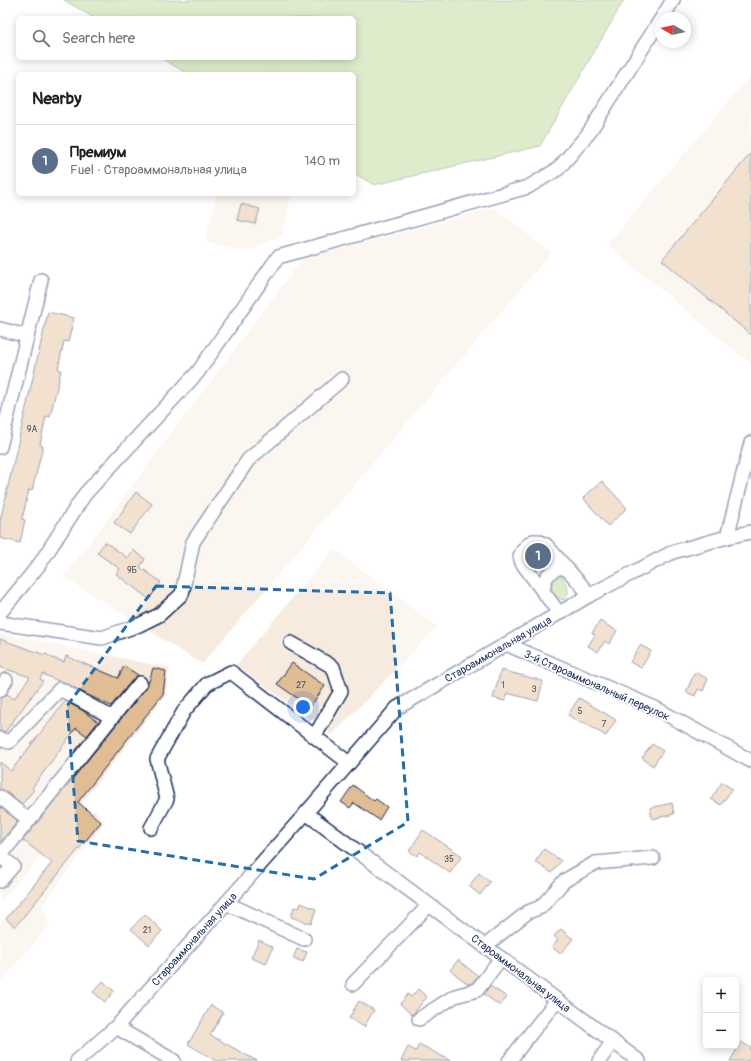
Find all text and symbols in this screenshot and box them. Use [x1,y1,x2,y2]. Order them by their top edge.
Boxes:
north arrow [655,12,691,48]
search box [16,16,356,60]
icon: search [30,27,52,49]
text: Search here [62,29,135,48]
text: Nearby [32,88,81,109]
text: Премиум [70,143,126,162]
text: 1 [42,153,48,169]
text: 140 m [304,153,340,169]
text: Fuel · Староаммональная улица [70,162,247,178]
house number: 9А [27,424,37,435]
pin: 1 [525,541,551,571]
house number: 9Б [127,565,137,576]
street label: Староаммональная улица [443,614,554,685]
street label: 3-й Староаммональный переулок [522,647,672,723]
house number: 27 [296,680,306,691]
house number: 1 [501,680,505,691]
house number: 3 [531,684,537,694]
your location [293,697,313,717]
house number: 5 [578,706,583,717]
house number: 7 [602,719,607,730]
house number: 35 [444,854,454,865]
street label: Староаммональная улица [149,890,240,989]
house number: 21 [143,925,151,936]
street label: Староаммональная улица [468,932,573,1015]
map controls [703,977,739,1049]
button: + [703,977,739,1013]
button: − [703,1013,739,1049]

